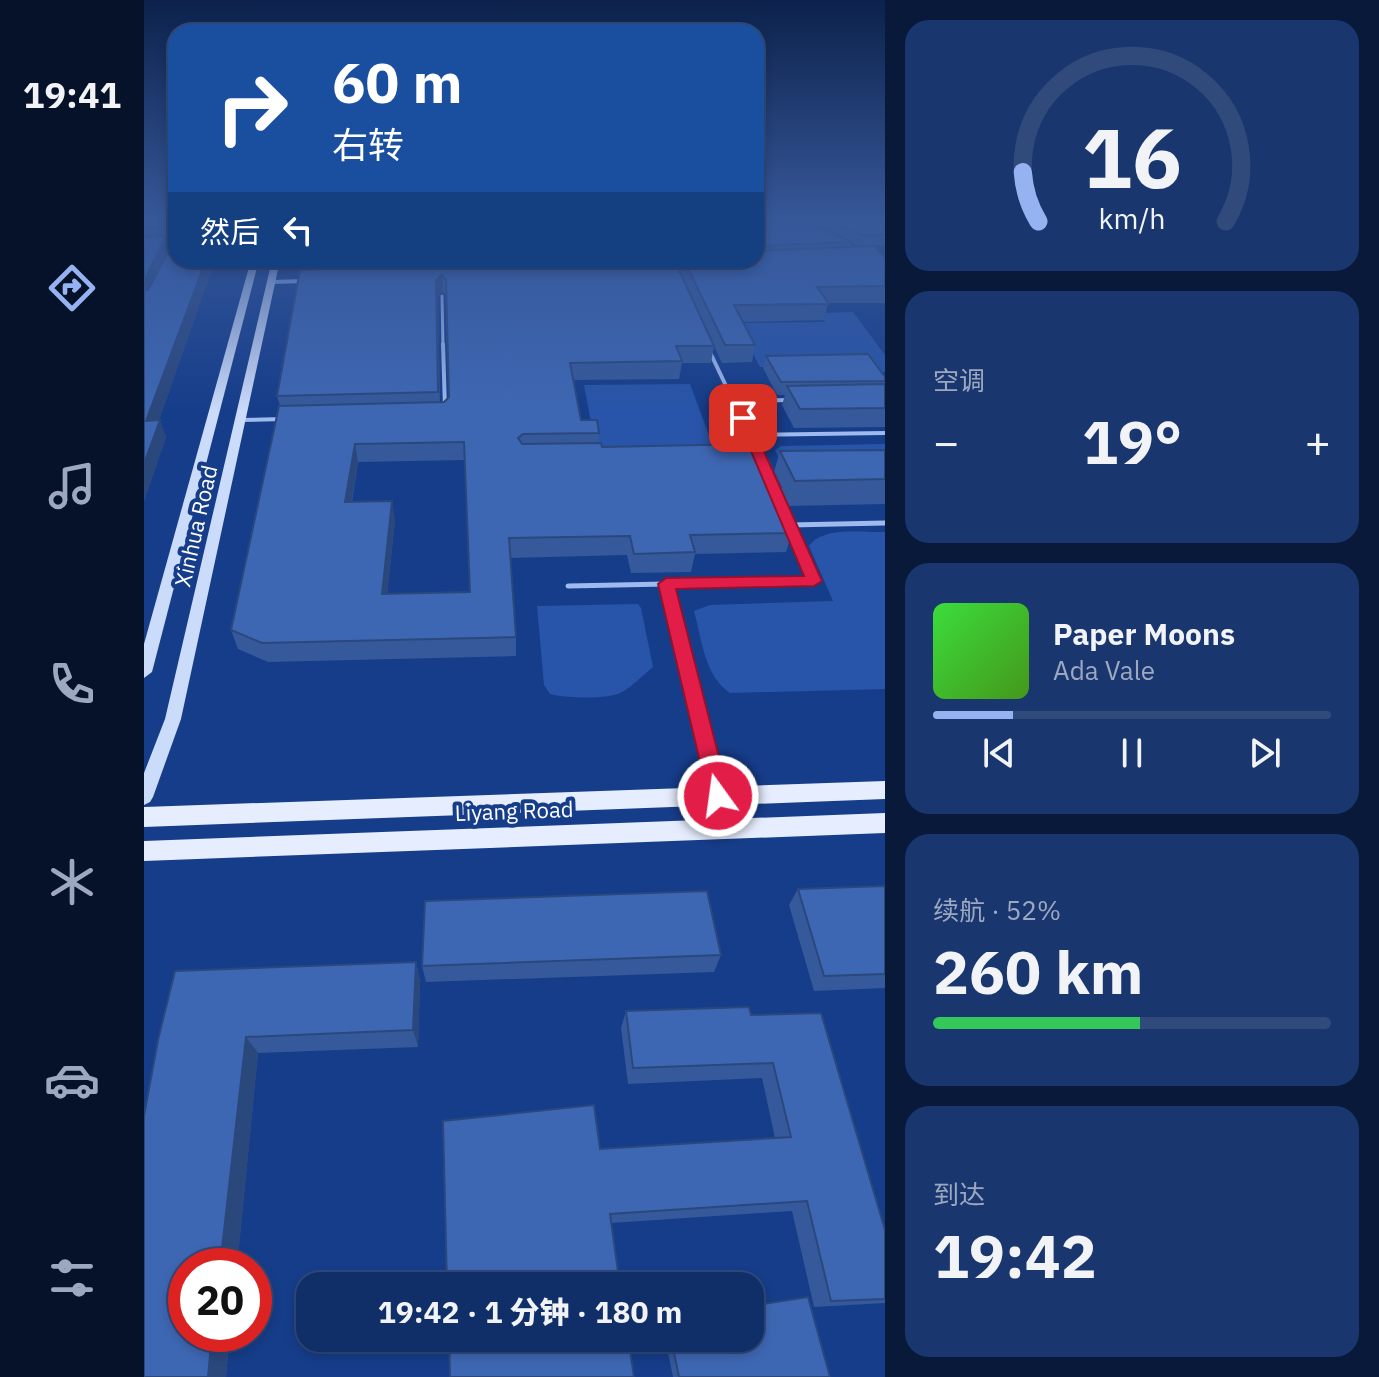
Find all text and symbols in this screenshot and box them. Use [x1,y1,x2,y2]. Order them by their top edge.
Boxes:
text: 60 m [332,46,462,118]
icon: right [200,56,304,160]
text: 19:41 [23,71,121,118]
text: 16 [1082,102,1182,210]
text: 右转 [332,121,404,168]
text: km/h [1098,200,1166,237]
icon: left [276,208,320,252]
text: 然后 [200,212,260,251]
icon: directions [44,260,100,316]
text: 空调 [933,363,985,397]
pin [709,384,777,452]
icon: arrive [721,396,765,440]
text: 19° [1082,402,1182,481]
text: − [933,413,959,470]
text: + [1305,413,1331,470]
icon: music [44,458,100,514]
street label: Xinhua Road [167,462,224,590]
text: Paper Moons [1053,614,1235,653]
text: Ada Vale [1053,653,1155,687]
icon: phone [44,656,100,712]
icon: previous [977,731,1021,775]
icon: pause [1110,731,1154,775]
icon: next [1243,731,1287,775]
position arrow [676,754,760,838]
street label: Liyang Road [454,794,574,827]
icon: climate [44,854,100,910]
text: 续航 · 52% [933,893,1061,927]
text: 260 km [933,932,1143,1011]
icon: car [44,1052,100,1108]
text: 到达 [933,1177,985,1211]
text: 19:42 [933,1216,1097,1295]
speed limit sign: 20 [168,1248,272,1352]
icon: filters [44,1250,100,1306]
text: 19:42 · 1 分钟 · 180 m [378,1292,682,1331]

